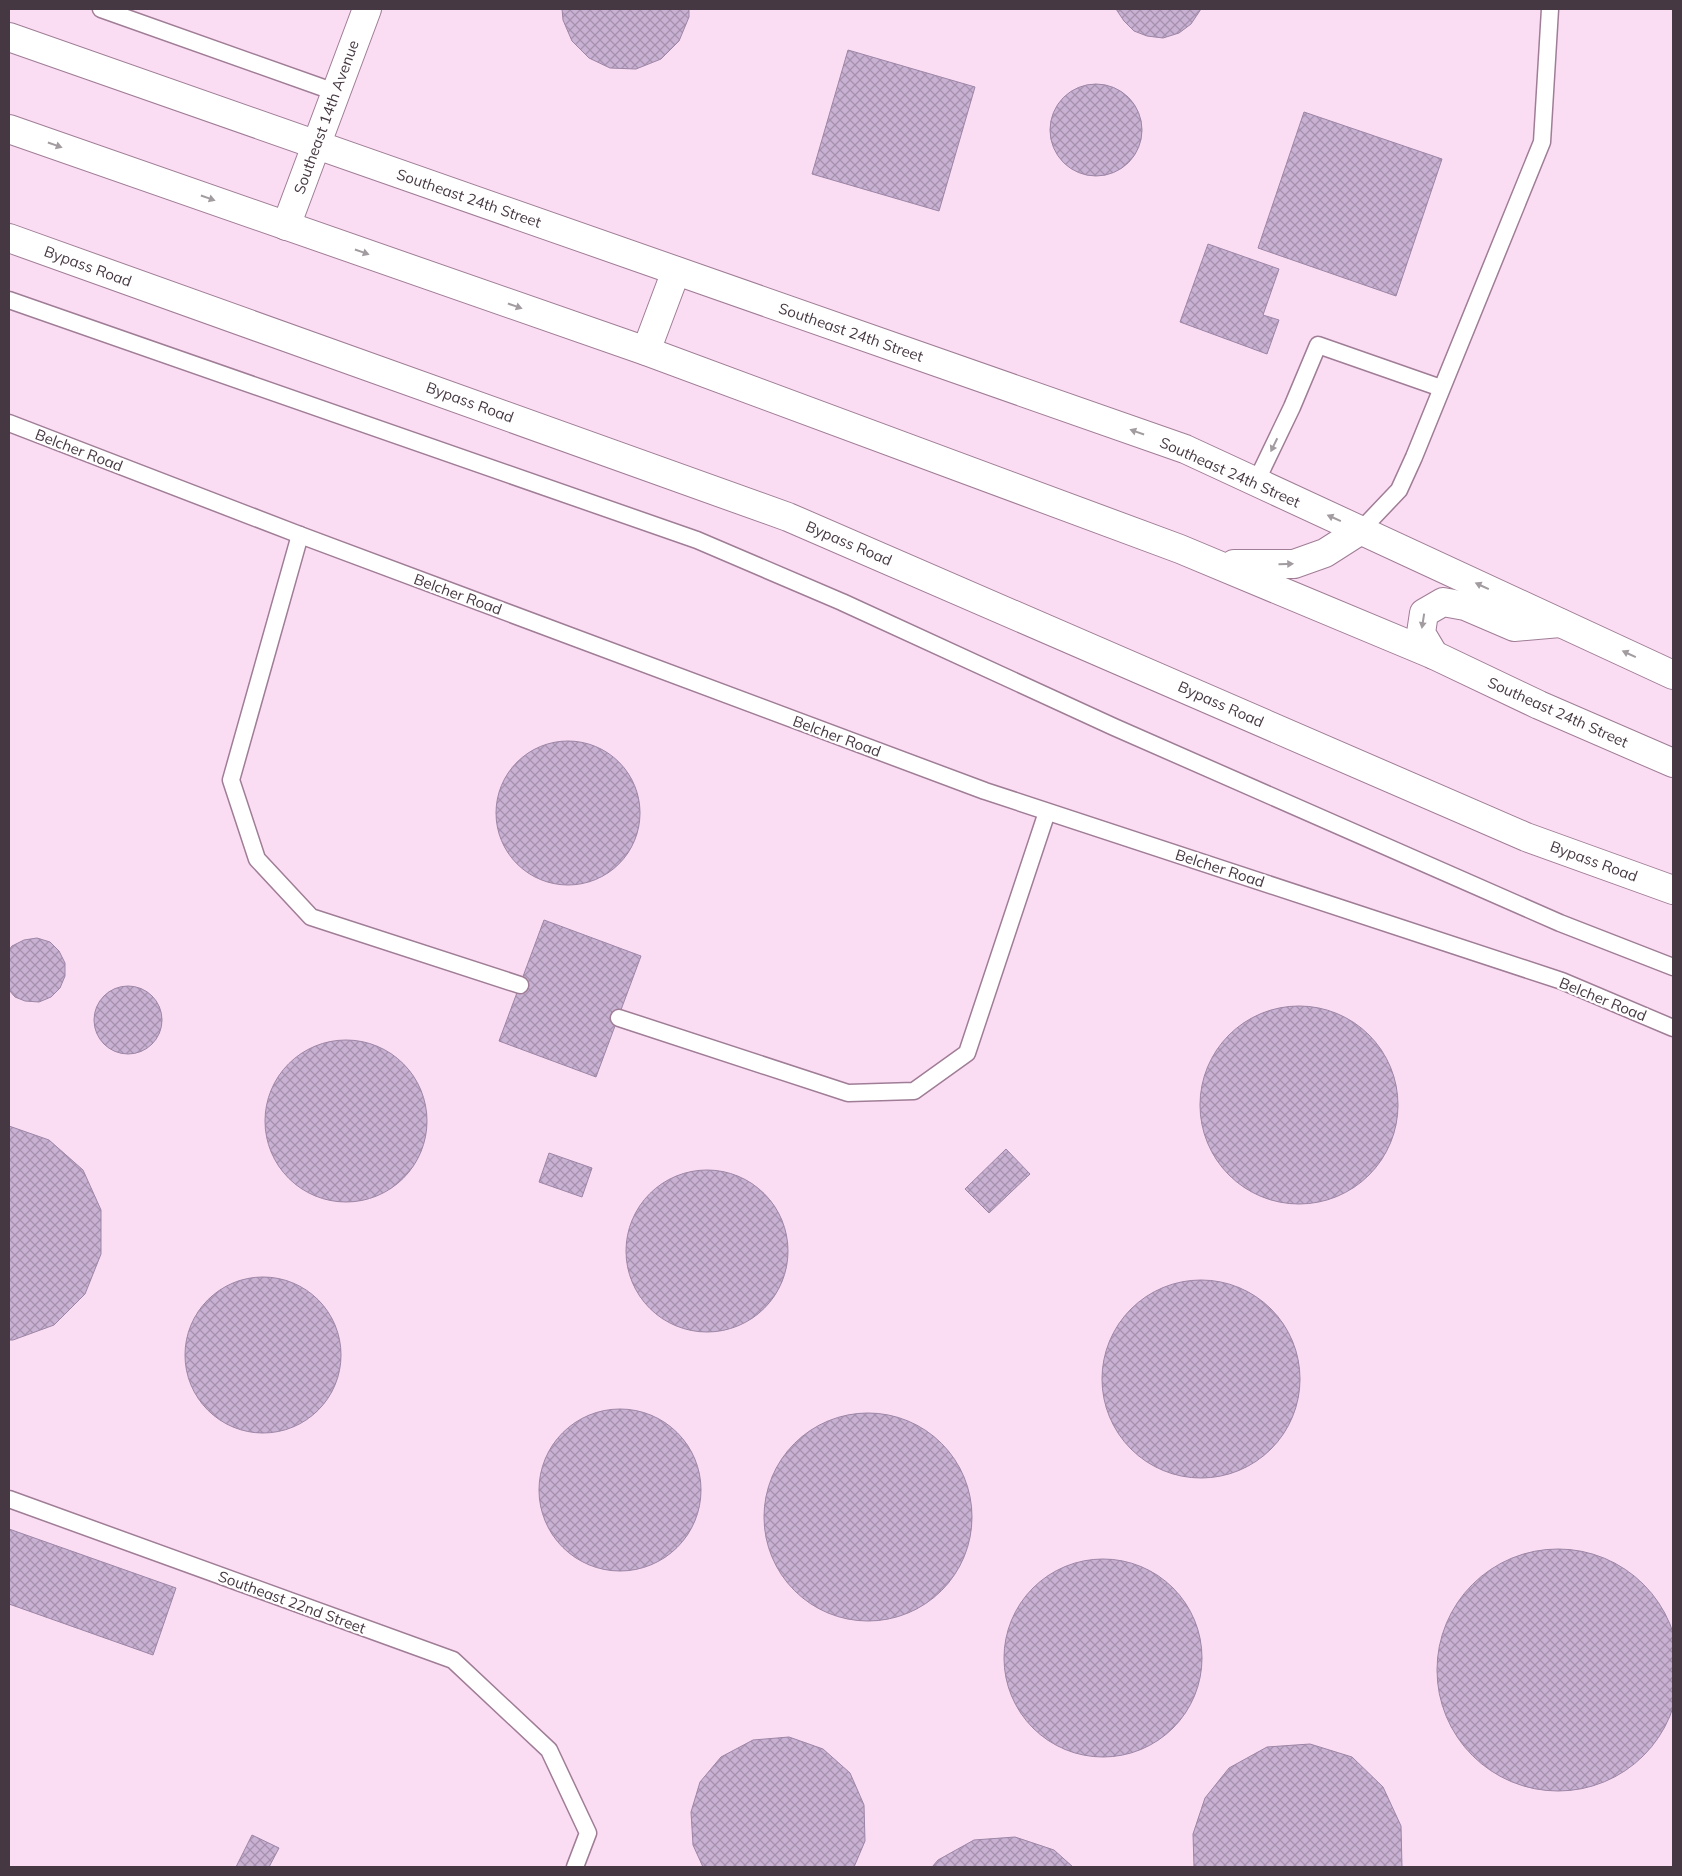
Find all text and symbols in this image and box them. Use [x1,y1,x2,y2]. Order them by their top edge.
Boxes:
street label: Southeast 14th Avenue [289,37,363,197]
one-way arrow [48,141,63,149]
street label: Southeast 24th Street [394,164,544,232]
one-way arrow [201,195,216,203]
street label: Bypass Road [42,241,134,291]
one-way arrow [354,249,369,256]
street label: Southeast 24th Street [776,298,926,366]
one-way arrow [508,302,523,310]
street label: Bypass Road [424,377,516,427]
street label: Belcher Road [32,425,126,475]
one-way arrow [1129,428,1144,436]
street label: Southeast 24th Street [1157,432,1303,512]
one-way arrow [1270,438,1278,452]
one-way arrow [1327,513,1341,521]
street label: Bypass Road [803,516,895,570]
one-way arrow [1278,560,1294,568]
street label: Belcher Road [411,569,505,619]
one-way arrow [1474,582,1489,590]
one-way arrow [1419,614,1427,630]
one-way arrow [1622,650,1636,658]
street label: Southeast 24th Street [1485,672,1631,752]
street label: Bypass Road [1175,677,1267,731]
street label: Belcher Road [790,711,884,761]
street label: Bypass Road [1548,836,1640,886]
street label: Belcher Road [1173,845,1267,891]
street label: Belcher Road [1557,973,1649,1025]
street label: Southeast 22nd Street [216,1566,368,1638]

